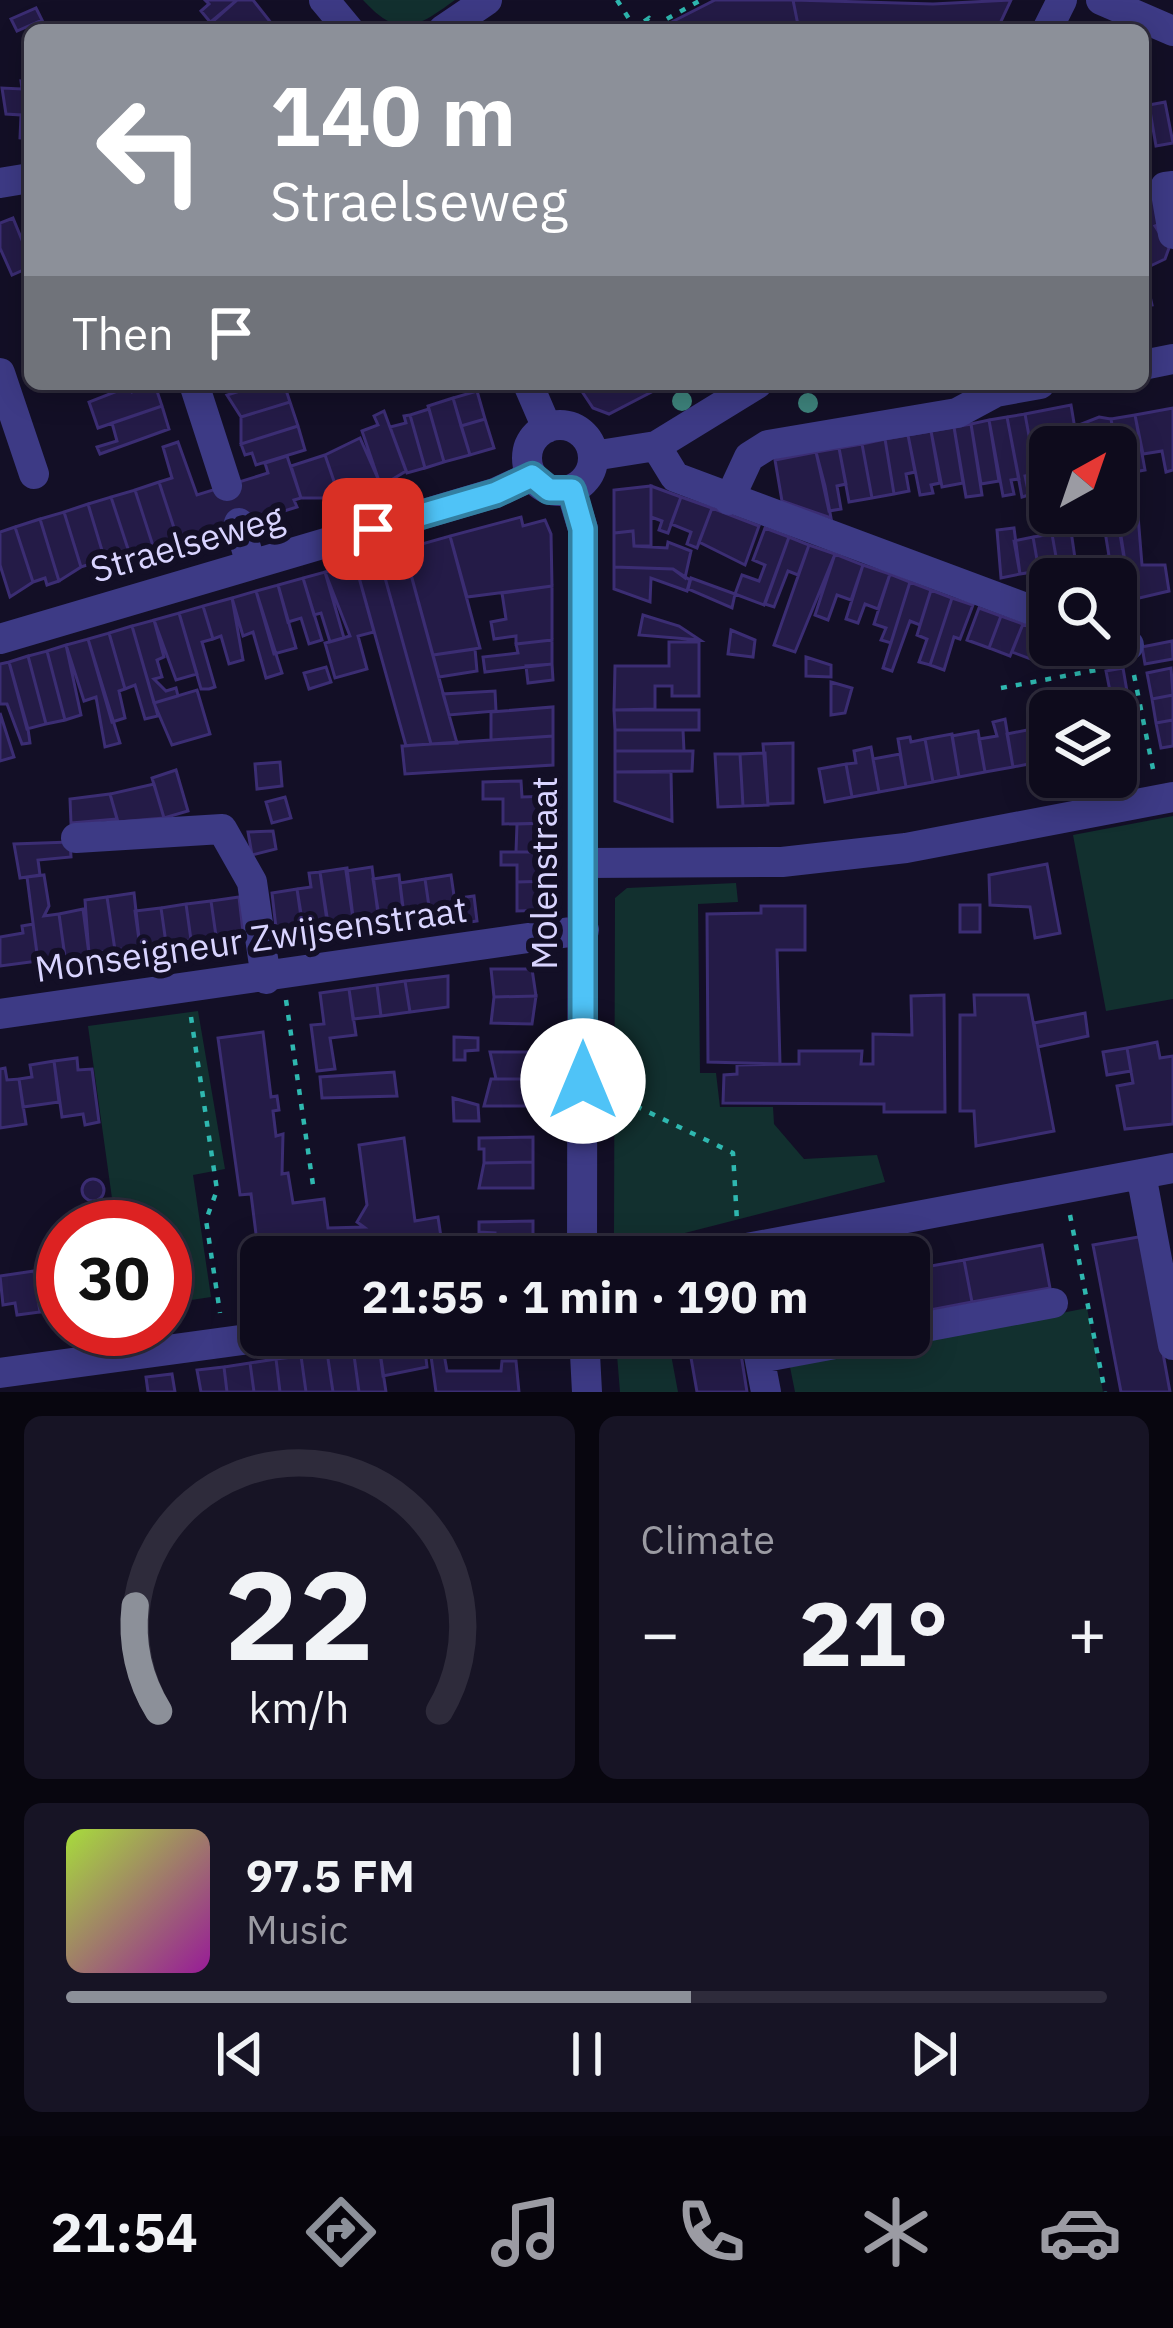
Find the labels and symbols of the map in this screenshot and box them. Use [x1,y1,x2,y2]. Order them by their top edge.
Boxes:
north arrow [1029,426,1137,534]
pin [322,478,424,580]
street label: Straelseweg [85,493,289,593]
street label: Molenstraat [520,776,567,970]
street label: Monseigneur Zwijsenstraat [32,885,470,992]
position arrow [520,1018,646,1144]
speed limit sign: 30 [36,1200,192,1356]

